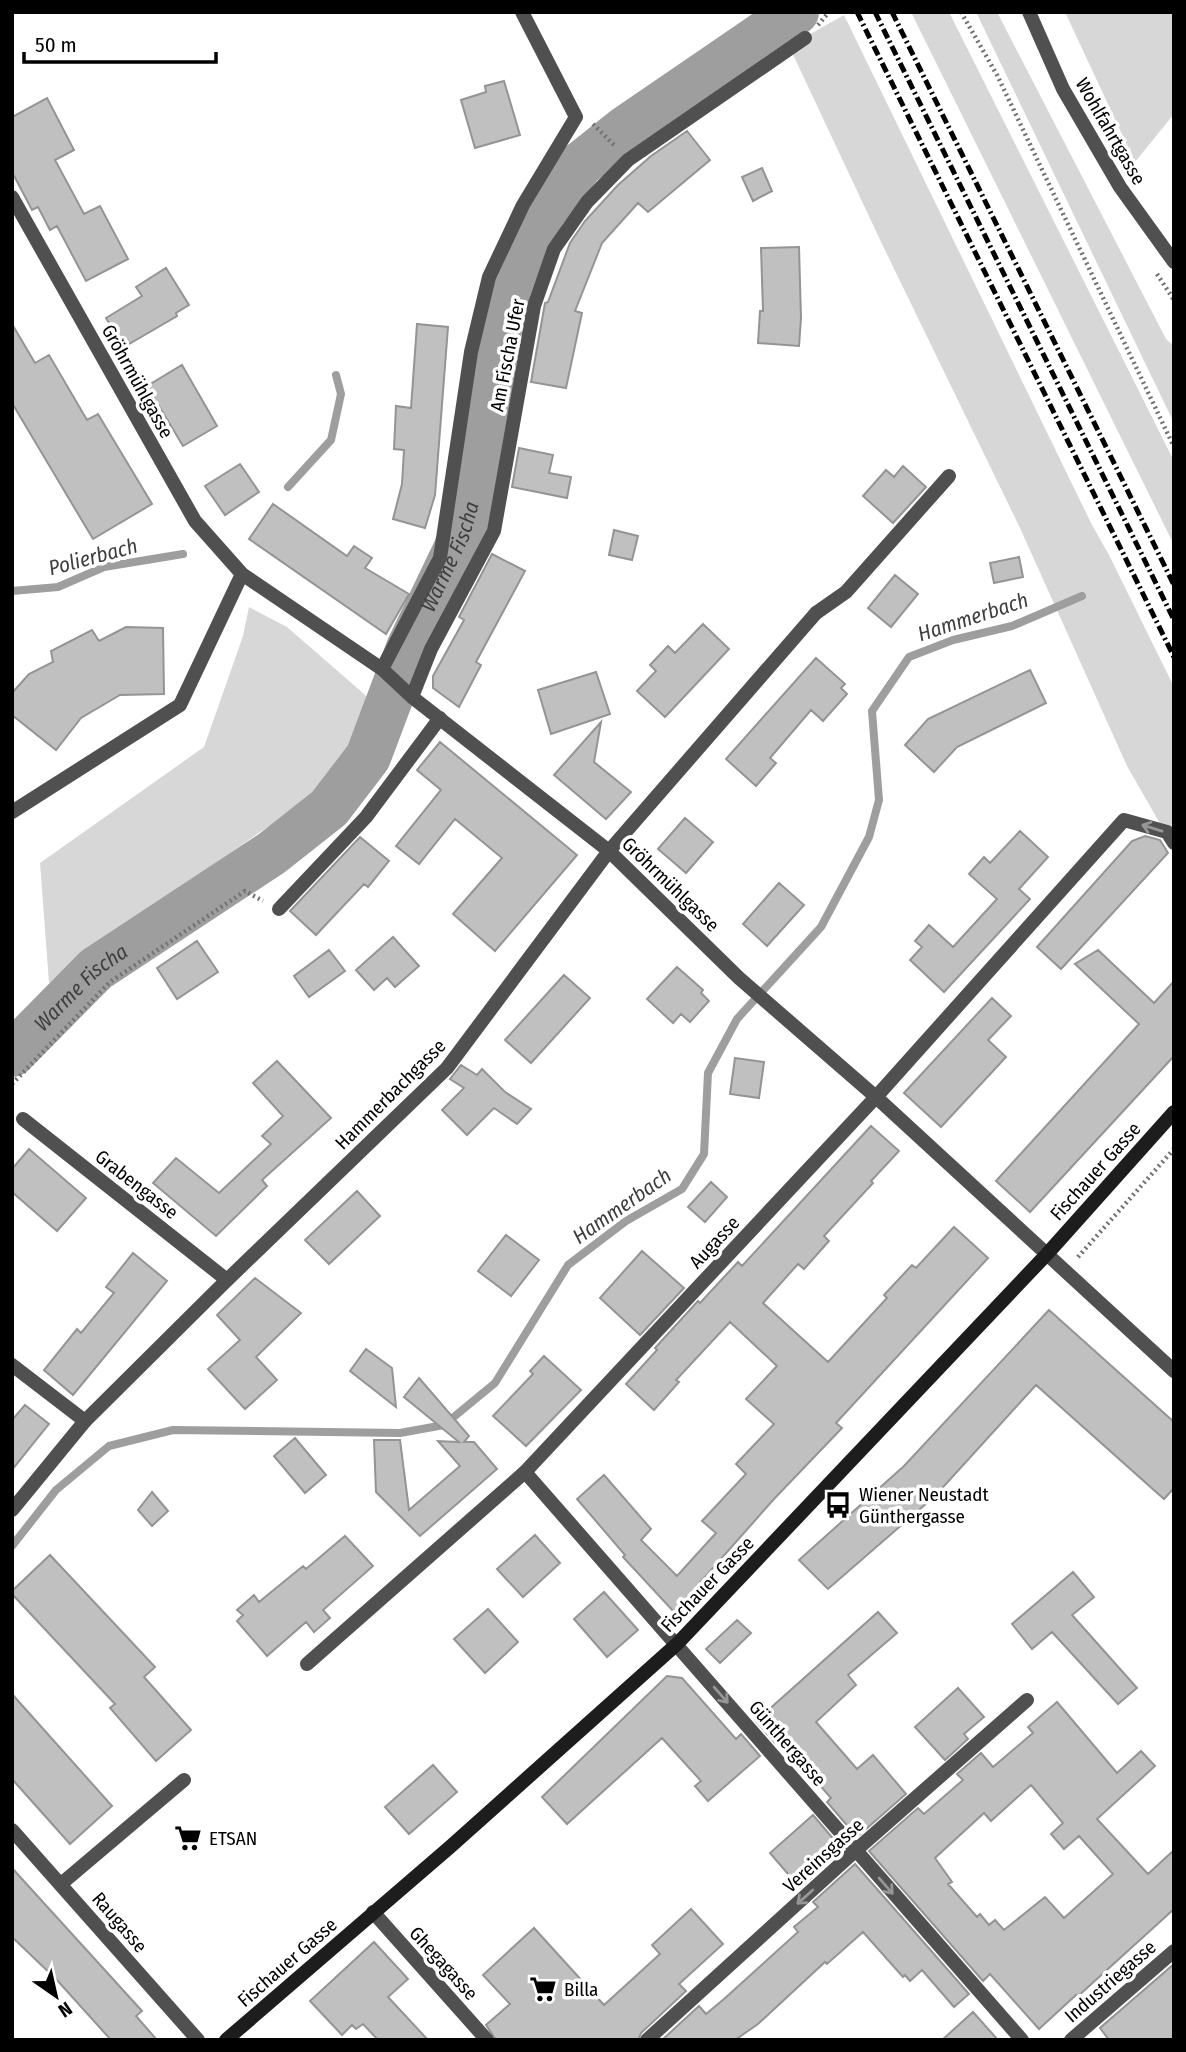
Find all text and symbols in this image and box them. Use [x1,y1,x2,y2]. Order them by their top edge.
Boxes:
scale bar [24,21,217,65]
text: 50 m [35,32,77,58]
street label: Wohlfahrtgasse [1071,74,1150,189]
street label: Am Fischa Ufer [485,296,530,413]
street label: Gröhrmühlgasse [97,320,178,442]
water label: Warme Fischa [415,499,485,616]
water label: Polierbach [46,533,140,581]
water label: Hammerbach [914,587,1032,647]
one-way arrow [1141,820,1163,833]
street label: Gröhrmühlgasse [617,832,724,937]
water label: Warme Fischa [29,939,133,1037]
street label: Hammerbachgasse [330,1034,450,1154]
street label: Fischauer Gasse [1045,1118,1145,1225]
street label: Grabengasse [91,1145,183,1224]
water label: Hammerbach [567,1162,677,1250]
street label: Augasse [684,1211,744,1273]
place label: Wiener Neustadt Günthergasse [859,1483,989,1528]
bus stop icon: Wiener Neustadt Günthergasse [823,1490,853,1520]
street label: Fischauer Gasse [656,1532,759,1637]
one-way arrow [713,1686,729,1704]
street label: Günthergasse [744,1696,831,1791]
street label: Vereinsgasse [778,1813,868,1897]
supermarket icon: ETSAN [173,1823,203,1853]
place label: ETSAN [209,1827,257,1850]
one-way arrow [878,1877,894,1895]
street label: Raugasse [87,1887,152,1957]
one-way arrow [797,1888,814,1905]
street label: Fischauer Gasse [233,1913,342,2012]
street label: Ghegagasse [405,1922,483,2005]
street label: Industriegasse [1060,1935,1161,2027]
north arrow [21,1961,91,2031]
supermarket icon: Billa [528,1974,558,2004]
place label: Billa [564,1978,598,2001]
text: N [54,1997,76,2022]

